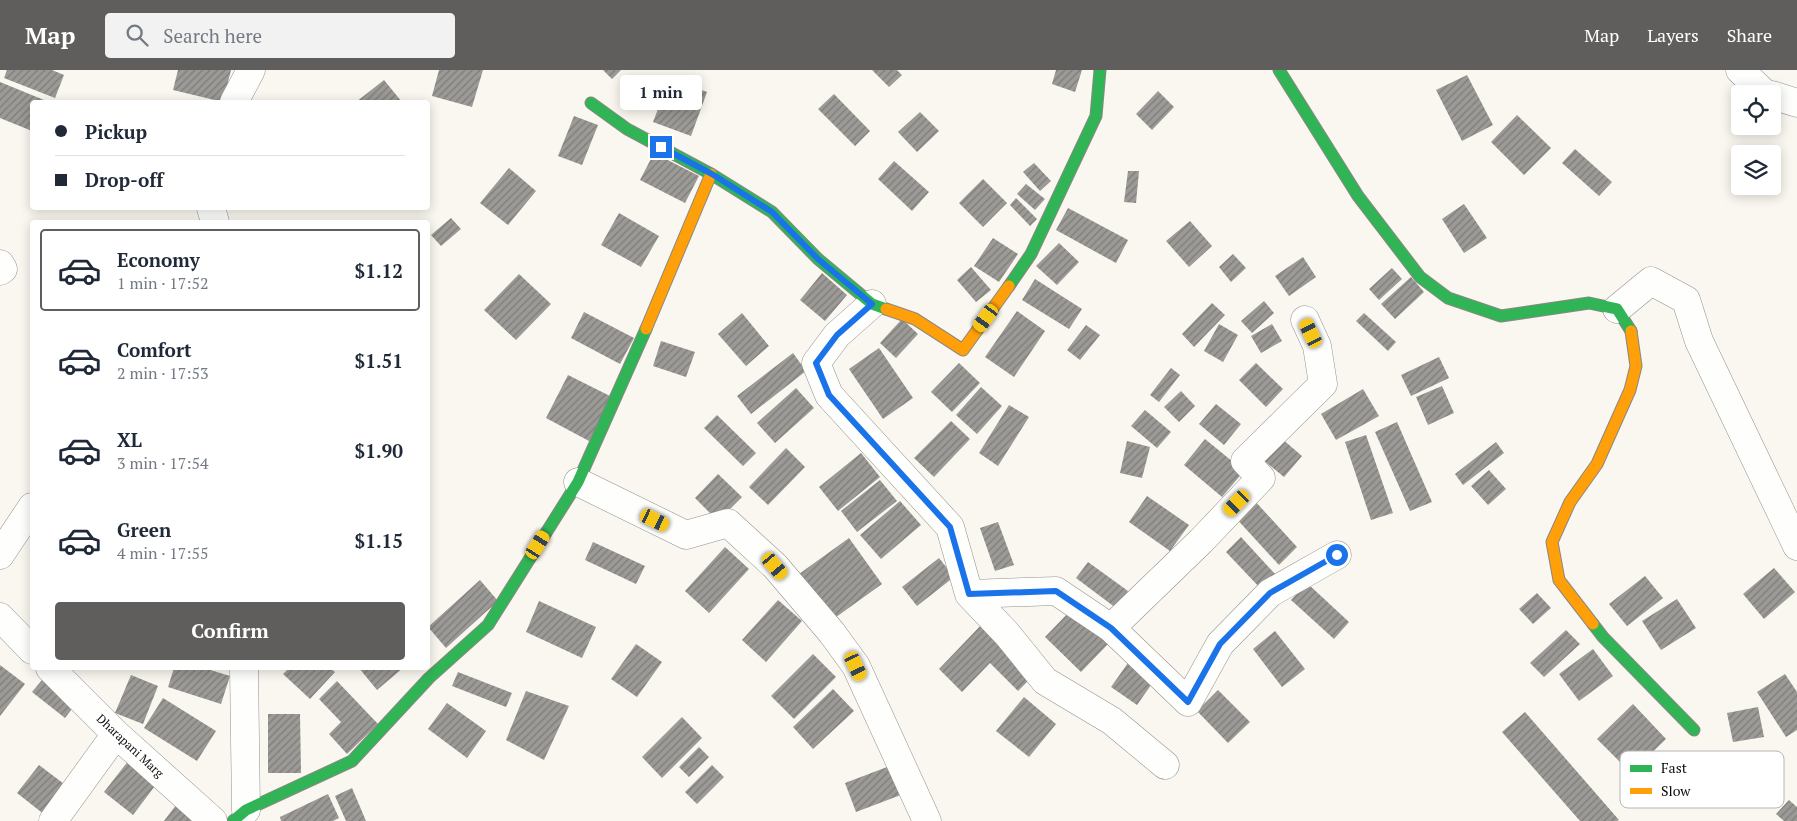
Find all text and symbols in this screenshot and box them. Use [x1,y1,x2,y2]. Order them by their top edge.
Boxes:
search box [105,13,455,58]
text: Map [25,19,75,51]
icon: search [123,21,151,49]
text: Search here [163,23,262,48]
text: Map [1584,23,1619,47]
text: Layers [1647,23,1699,47]
text: Share [1727,23,1772,47]
callout: 1 min [620,75,702,110]
text: 1 min [639,81,683,103]
map controls [1731,85,1781,195]
button: locate [1731,85,1781,135]
text: Pickup [85,119,147,144]
route end [650,136,672,158]
button: layers [1731,145,1781,195]
text: Drop-off [85,167,163,192]
text: Economy [117,247,200,272]
icon: car [57,248,102,293]
text: $1.12 [354,258,403,283]
text: 1 min · 17:52 [117,272,209,294]
car [971,301,1000,335]
car [1297,316,1324,350]
text: Comfort [117,337,192,362]
icon: car [57,338,102,383]
text: $1.51 [354,348,403,373]
text: 2 min · 17:53 [117,362,209,384]
text: XL [117,427,142,452]
icon: car [57,428,102,473]
text: $1.90 [354,438,403,463]
text: 3 min · 17:54 [117,452,209,474]
car [1221,487,1252,519]
car [638,507,671,533]
text: Green [117,517,171,542]
icon: car [57,518,102,563]
text: $1.15 [354,528,403,553]
car [523,528,552,562]
text: 4 min · 17:55 [117,542,209,564]
route start [1326,544,1348,566]
car [759,550,790,582]
button: Confirm [55,602,405,660]
car [842,649,869,683]
street label: Dharapani Marg [94,711,167,781]
legend [1620,751,1784,808]
text: Fast [1661,758,1688,777]
text: Slow [1661,781,1691,800]

